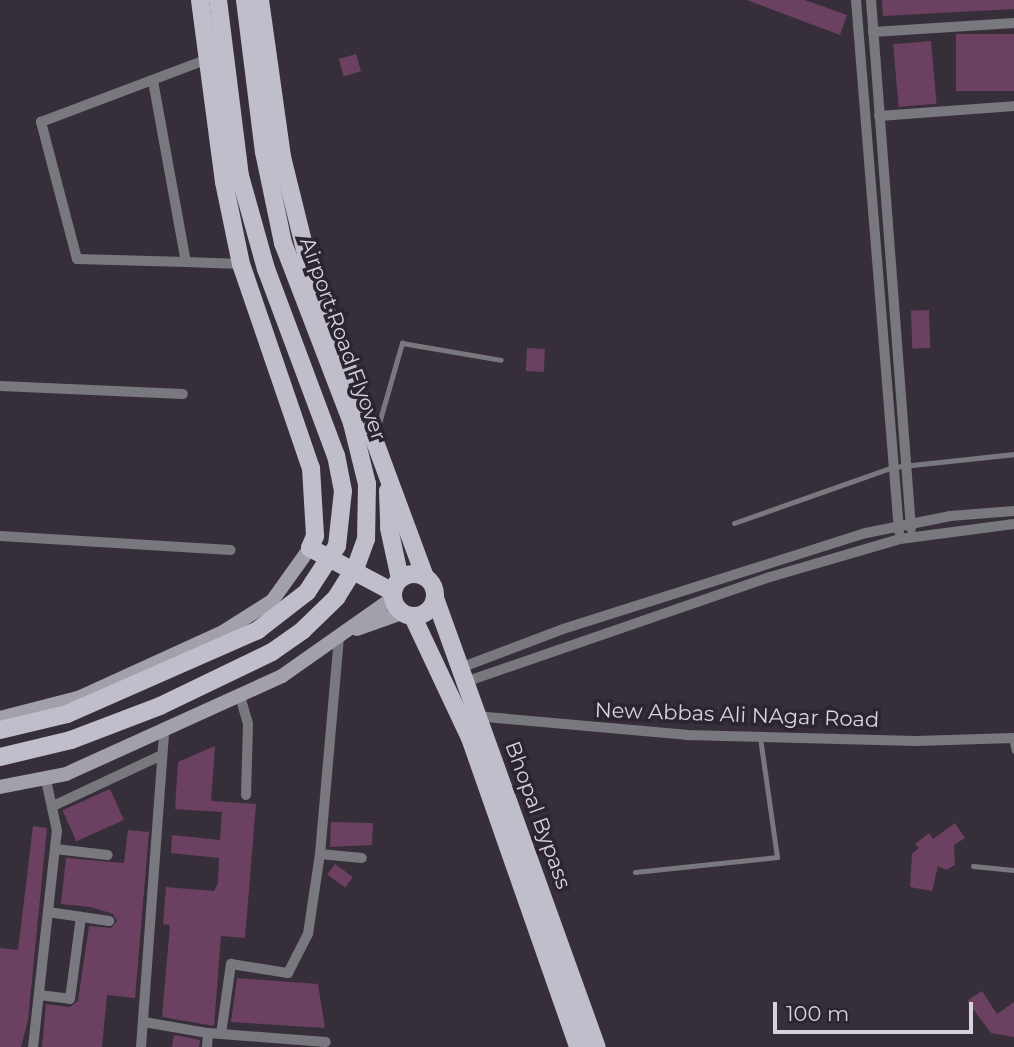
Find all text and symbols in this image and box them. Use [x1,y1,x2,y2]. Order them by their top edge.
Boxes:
street label: Airport Road Flyover [294,234,392,444]
street label: New Abbas Ali NAgar Road [594,697,880,733]
street label: Bhopal Bypass [500,738,576,892]
scale bar [776,988,976,1032]
text: 100 m [786,1001,849,1026]

